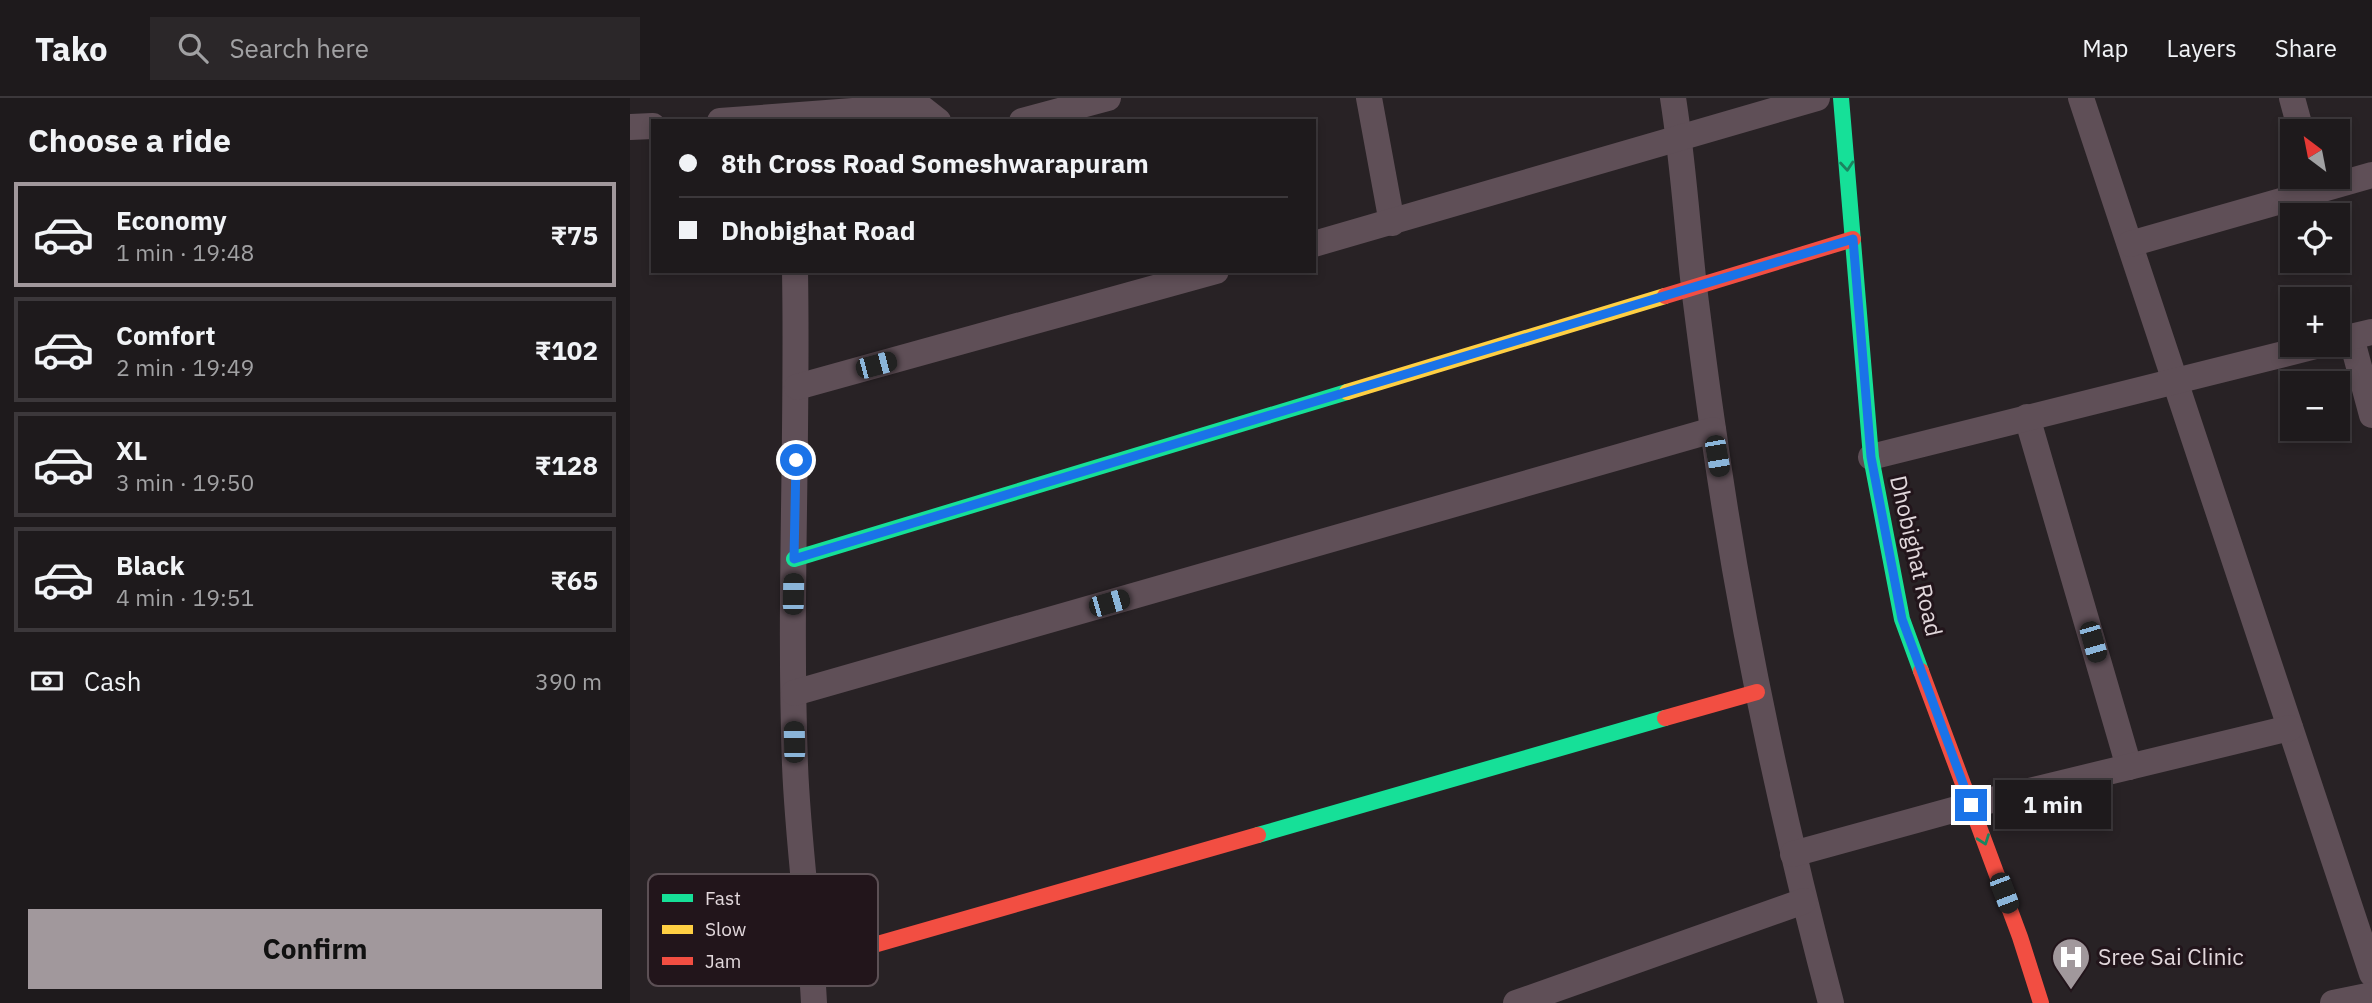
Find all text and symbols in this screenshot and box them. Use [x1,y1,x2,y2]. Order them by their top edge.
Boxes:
search box [150,17,640,80]
text: Tako [35,27,108,70]
icon: search [174,29,212,67]
text: Search here [230,31,369,65]
text: Map [2082,32,2129,64]
text: Layers [2167,32,2237,64]
text: Share [2275,32,2337,64]
text: Choose a ride [28,119,231,161]
north arrow [2280,119,2350,189]
map controls [2280,119,2350,441]
text: 8th Cross Road Someshwarapuram [721,146,1149,180]
one-way arrow [1839,161,1854,172]
icon: car [32,203,95,266]
text: Economy [116,203,227,237]
button: locate [2280,203,2350,273]
text: Dhobighat Road [721,213,916,247]
text: ₹75 [550,218,598,252]
text: 1 min · 19:48 [116,237,254,267]
button: + [2280,287,2350,357]
icon: car [32,318,95,381]
text: Comfort [116,318,215,352]
text: ₹102 [535,333,598,367]
car [853,349,900,381]
text: 2 min · 19:49 [116,352,254,382]
button: − [2280,371,2350,441]
icon: car [32,433,95,496]
text: XL [116,433,147,467]
car [1704,433,1731,479]
route start [780,444,812,476]
text: ₹128 [535,448,598,482]
text: 3 min · 19:50 [116,467,254,497]
street label: Dhobighat Road [1884,472,1950,639]
icon: car [32,548,95,611]
text: Black [116,548,184,582]
text: ₹65 [550,563,598,597]
car [783,573,804,615]
text: 4 min · 19:51 [116,582,254,612]
car [1086,587,1133,619]
car [2078,619,2109,665]
icon: cash [28,662,66,700]
text: Cash [84,664,141,698]
text: 390 m [535,666,602,696]
car [784,721,805,763]
callout: 1 min [1996,780,2111,830]
route end [1955,789,1987,821]
text: 1 min [2023,789,2083,819]
one-way arrow [1976,834,1990,846]
car [1987,870,2022,916]
legend [648,874,878,986]
text: Fast [705,886,741,910]
button: Confirm [28,909,602,989]
text: Slow [705,917,746,941]
hospital icon: Sree Sai Clinic [2050,936,2092,991]
place label: Sree Sai Clinic [2098,941,2244,971]
text: Jam [705,949,741,973]

